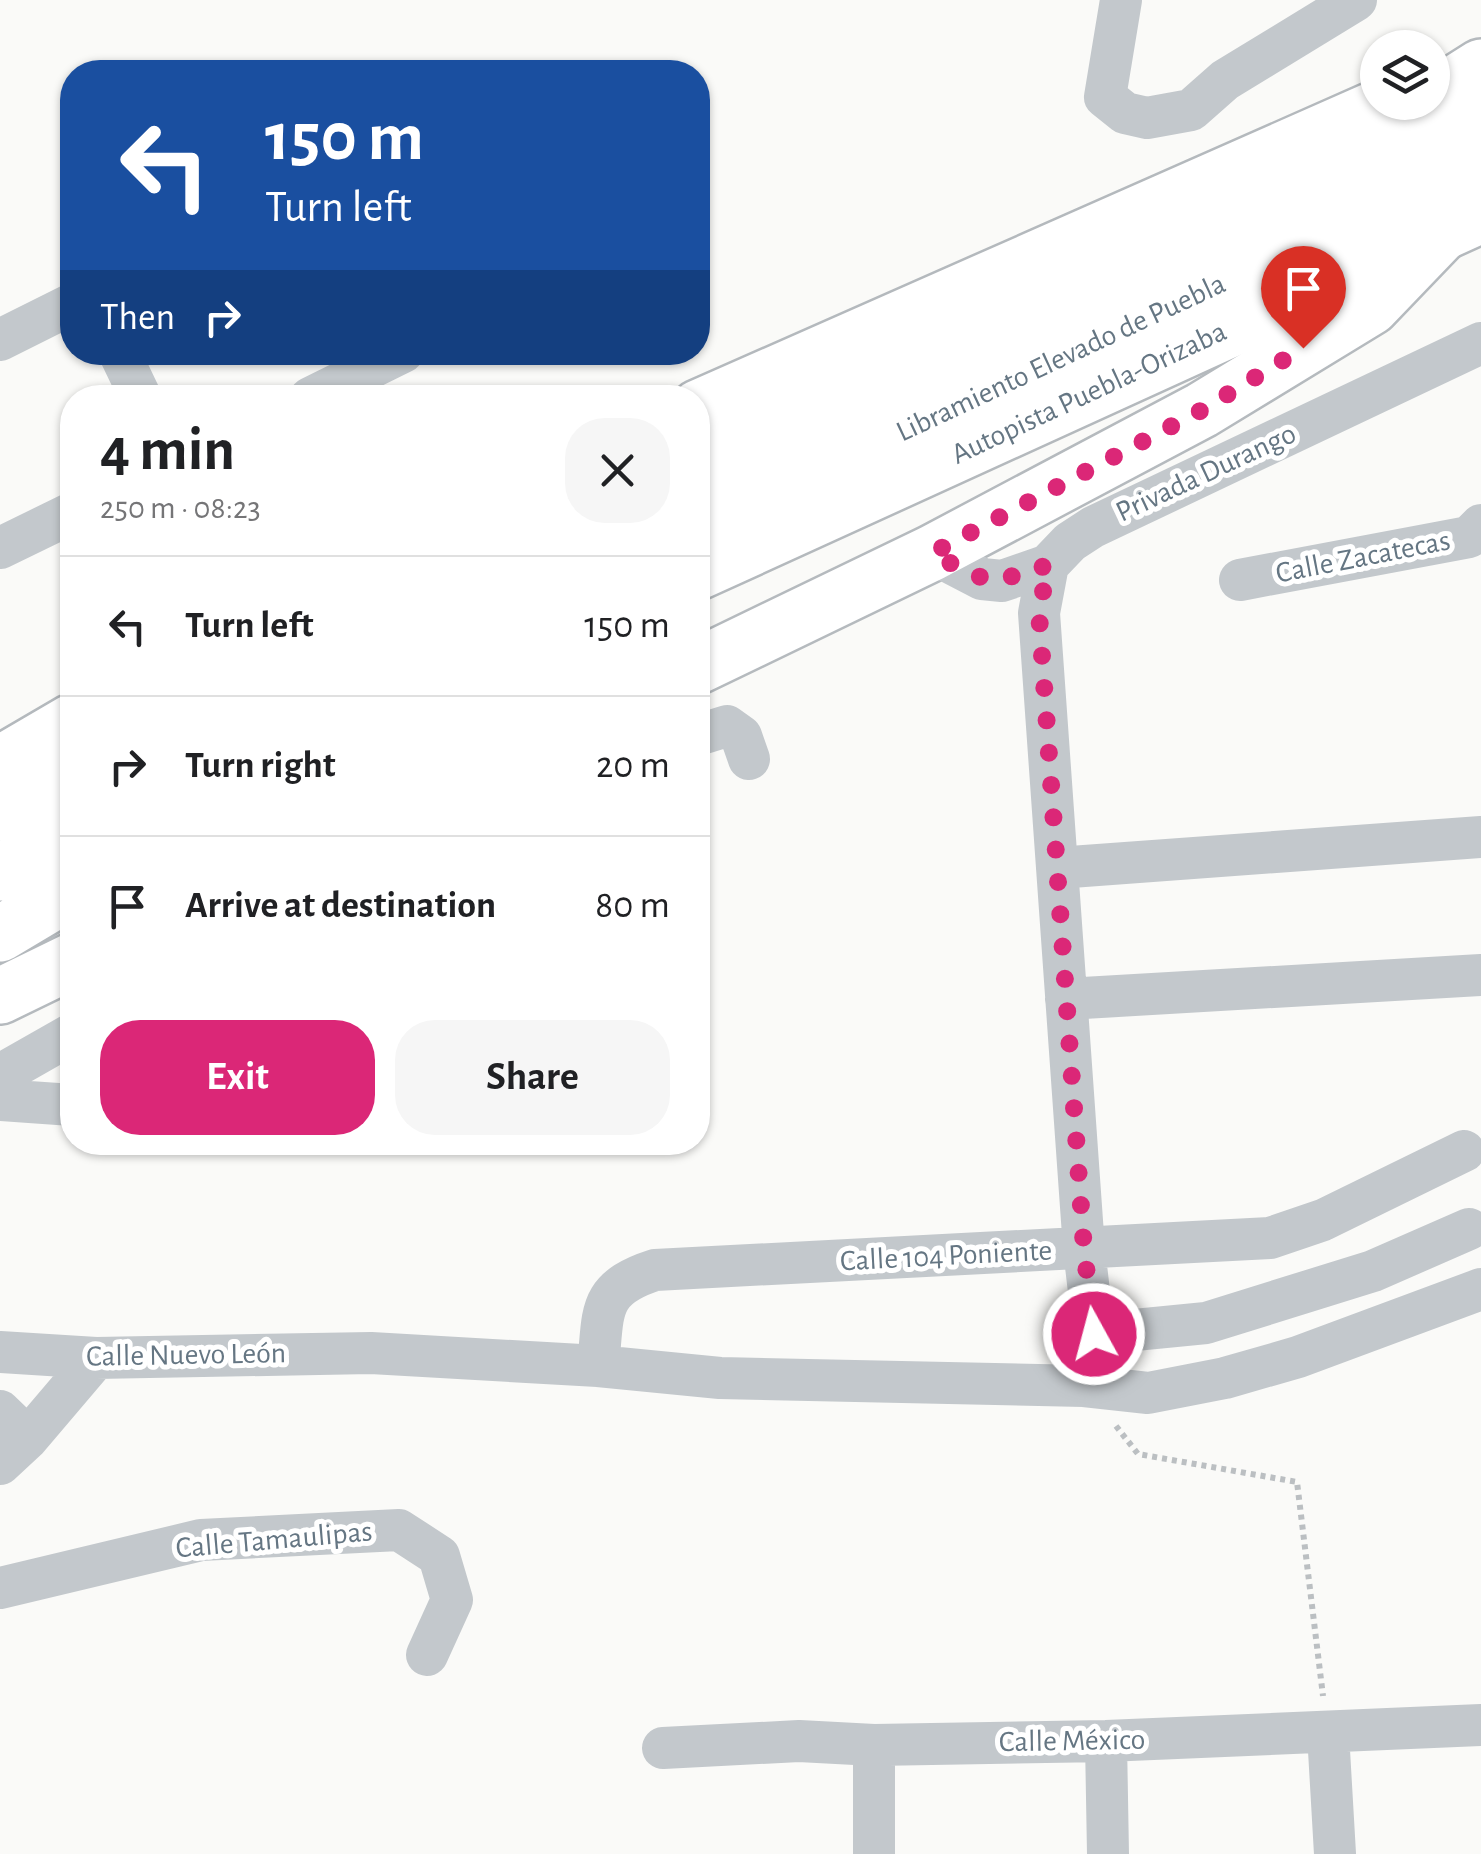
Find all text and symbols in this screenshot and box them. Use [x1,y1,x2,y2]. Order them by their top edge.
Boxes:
map controls [1360,30,1450,120]
button: layers [1360,30,1450,120]
icon: left [100,100,230,230]
text: 150 m [265,103,424,173]
text: Turn left [265,185,412,230]
pin [1261,246,1346,349]
icon: arrive [1276,261,1331,316]
street label: Libramiento Elevado de Puebla [892,268,1230,448]
icon: right [195,290,250,345]
text: Then [100,299,175,337]
street label: Autopista Puebla-Orizaba [947,316,1231,470]
button: close [565,418,670,523]
street label: Privada Durango [1111,418,1301,528]
text: 4 min [100,421,235,481]
text: 250 m · 08:23 [100,492,261,524]
street label: Calle Zacatecas [1273,525,1453,589]
icon: left [100,599,155,654]
text: Turn left [185,607,313,645]
text: 150 m [584,607,670,645]
icon: right [100,739,155,794]
text: Turn right [185,747,335,785]
text: 20 m [596,747,670,785]
icon: arrive [100,879,155,934]
text: Arrive at destination [185,887,496,925]
text: 80 m [595,887,670,925]
button: Exit [100,1020,375,1135]
button: Share [395,1020,670,1135]
street label: Calle 104 Poniente [839,1235,1053,1277]
position arrow [1042,1282,1146,1386]
street label: Calle Nuevo León [86,1338,286,1372]
street label: Calle Tamaulipas [174,1516,374,1564]
street label: Calle México [998,1725,1146,1757]

